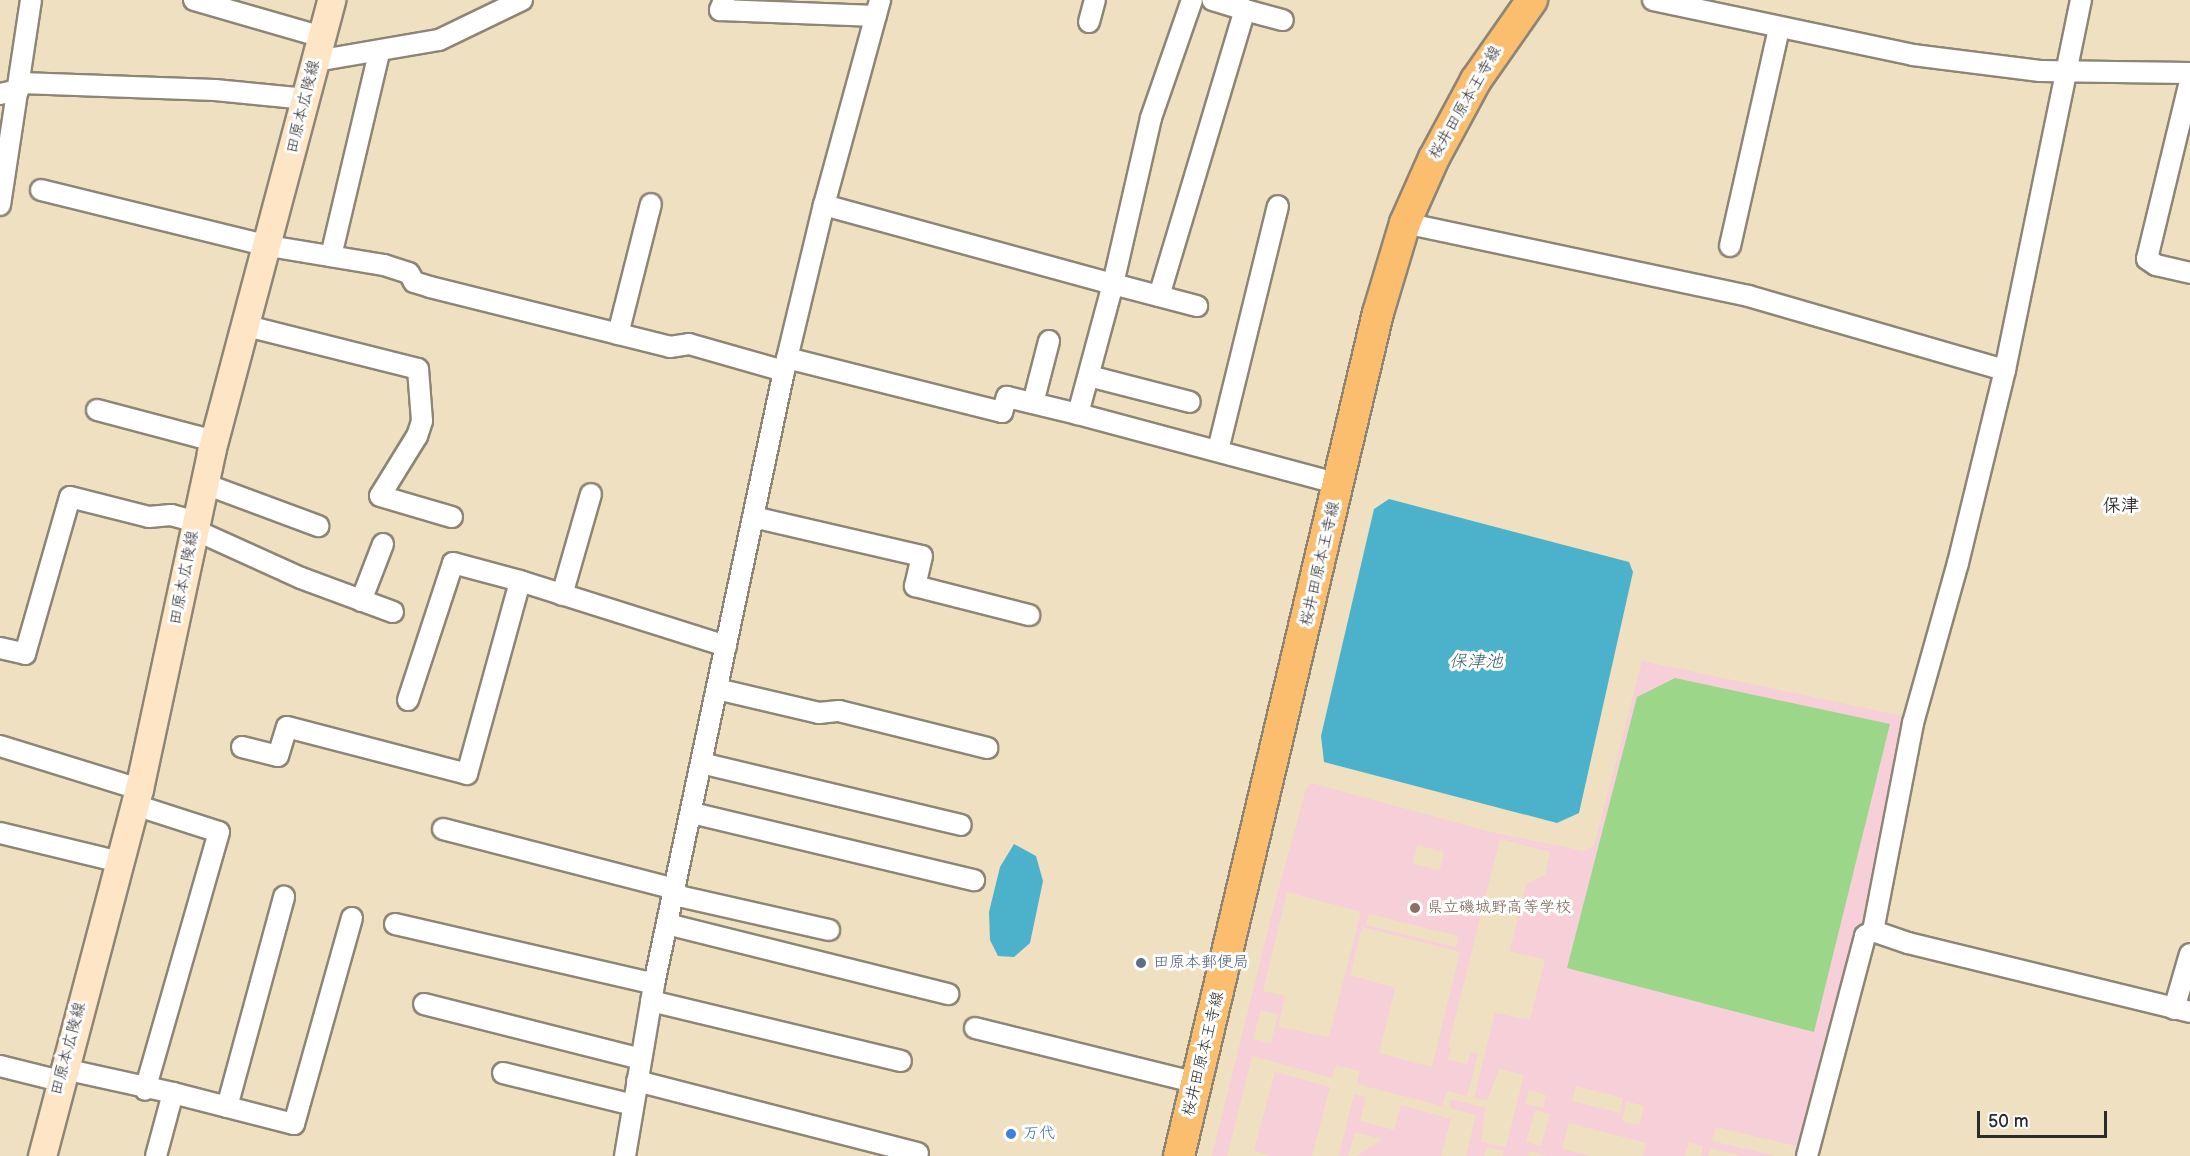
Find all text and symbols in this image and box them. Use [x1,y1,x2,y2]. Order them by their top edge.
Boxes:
street label: 桜井田原本王寺線 [1426,43,1506,163]
street label: 田原本広陵線 [283,58,325,156]
district label: 保津 [2103,495,2139,517]
street label: 桜井田原本王寺線 [1297,499,1345,629]
street label: 田原本広陵線 [166,529,204,627]
water label: 保津池 [1449,651,1503,673]
place label: 県立磯城野高等学校 [1427,898,1571,918]
marker: 県立磯城野高等学校 [1408,901,1422,915]
place label: 田原本郵便局 [1153,953,1249,973]
marker: 田原本郵便局 [1134,956,1148,970]
street label: 桜井田原本王寺線 [1179,990,1229,1118]
street label: 田原本広陵線 [47,1000,91,1098]
scale bar [1980,1099,2110,1137]
text: 50 m [1988,1111,2029,1132]
place label: 万代 [1023,1124,1055,1144]
marker: 万代 [1004,1127,1018,1141]

